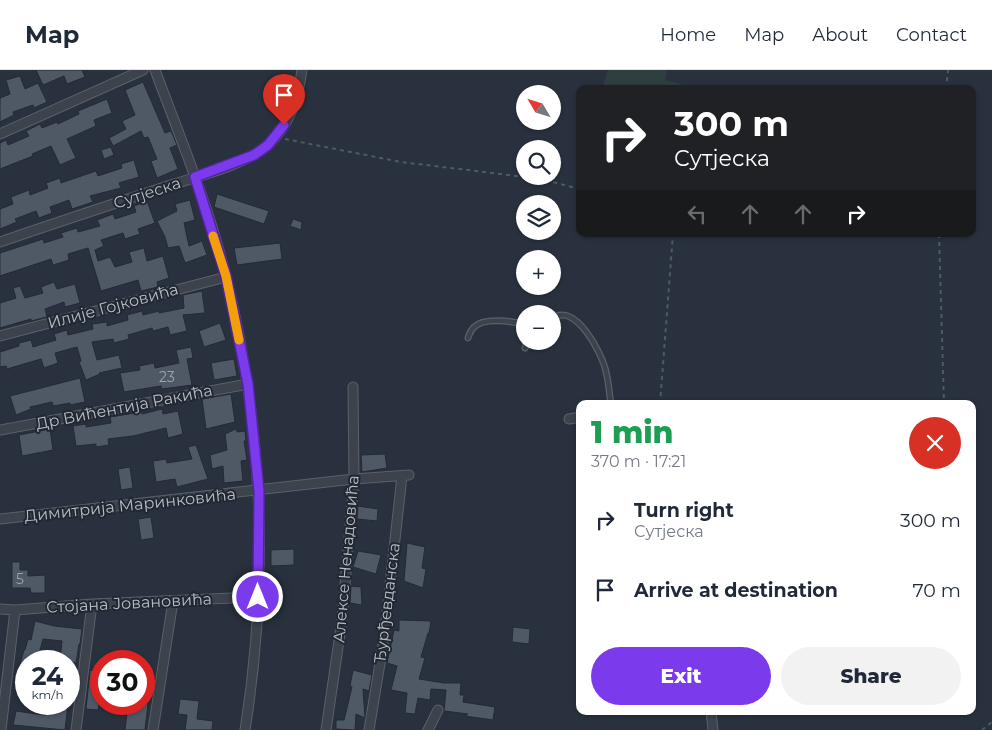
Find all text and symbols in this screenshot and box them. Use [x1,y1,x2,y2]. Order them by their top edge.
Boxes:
text: Map [25,20,79,49]
text: Home [660,24,716,46]
text: Map [744,24,784,46]
text: About [812,24,868,46]
text: Contact [896,24,967,46]
pin [263,74,305,125]
icon: arrive [270,81,298,109]
north arrow [516,85,561,130]
map controls [516,85,561,350]
text: 300 m [674,102,789,145]
icon: right [591,105,656,170]
button: search [516,140,561,185]
text: Сутјеска [674,145,770,172]
street label: Сутјеска [111,173,183,213]
button: layers [516,195,561,240]
icon: left [683,200,711,228]
icon: ahead [736,200,764,228]
icon: ahead [789,200,817,228]
icon: right [842,200,870,228]
button: + [516,250,561,295]
street label: Илије Гојковића [46,279,180,333]
button: − [516,305,561,350]
house number: 23 [159,368,175,386]
street label: Др Вићентија Ракића [34,381,214,433]
text: 1 min [591,414,674,451]
button: close [909,417,961,469]
text: 370 m · 17:21 [591,452,686,471]
street label: Алексе Ненадовића [329,474,363,644]
street label: Димитрија Маринковића [23,484,237,526]
text: Turn right [634,499,734,522]
icon: right [591,506,619,534]
text: 300 m [900,509,961,532]
text: Сутјеска [634,522,704,541]
street label: Ђурђевданска [370,542,404,664]
house number: 5 [16,570,24,588]
position arrow [231,570,283,622]
icon: arrive [591,576,619,604]
text: Arrive at destination [634,579,838,602]
text: 70 m [912,579,961,602]
street label: Стојана Јовановића [46,589,212,617]
button: Exit [591,647,771,705]
button: Share [781,647,961,705]
speed limit sign: 30 [90,650,155,715]
text: 24 [32,661,63,691]
text: km/h [31,687,64,702]

